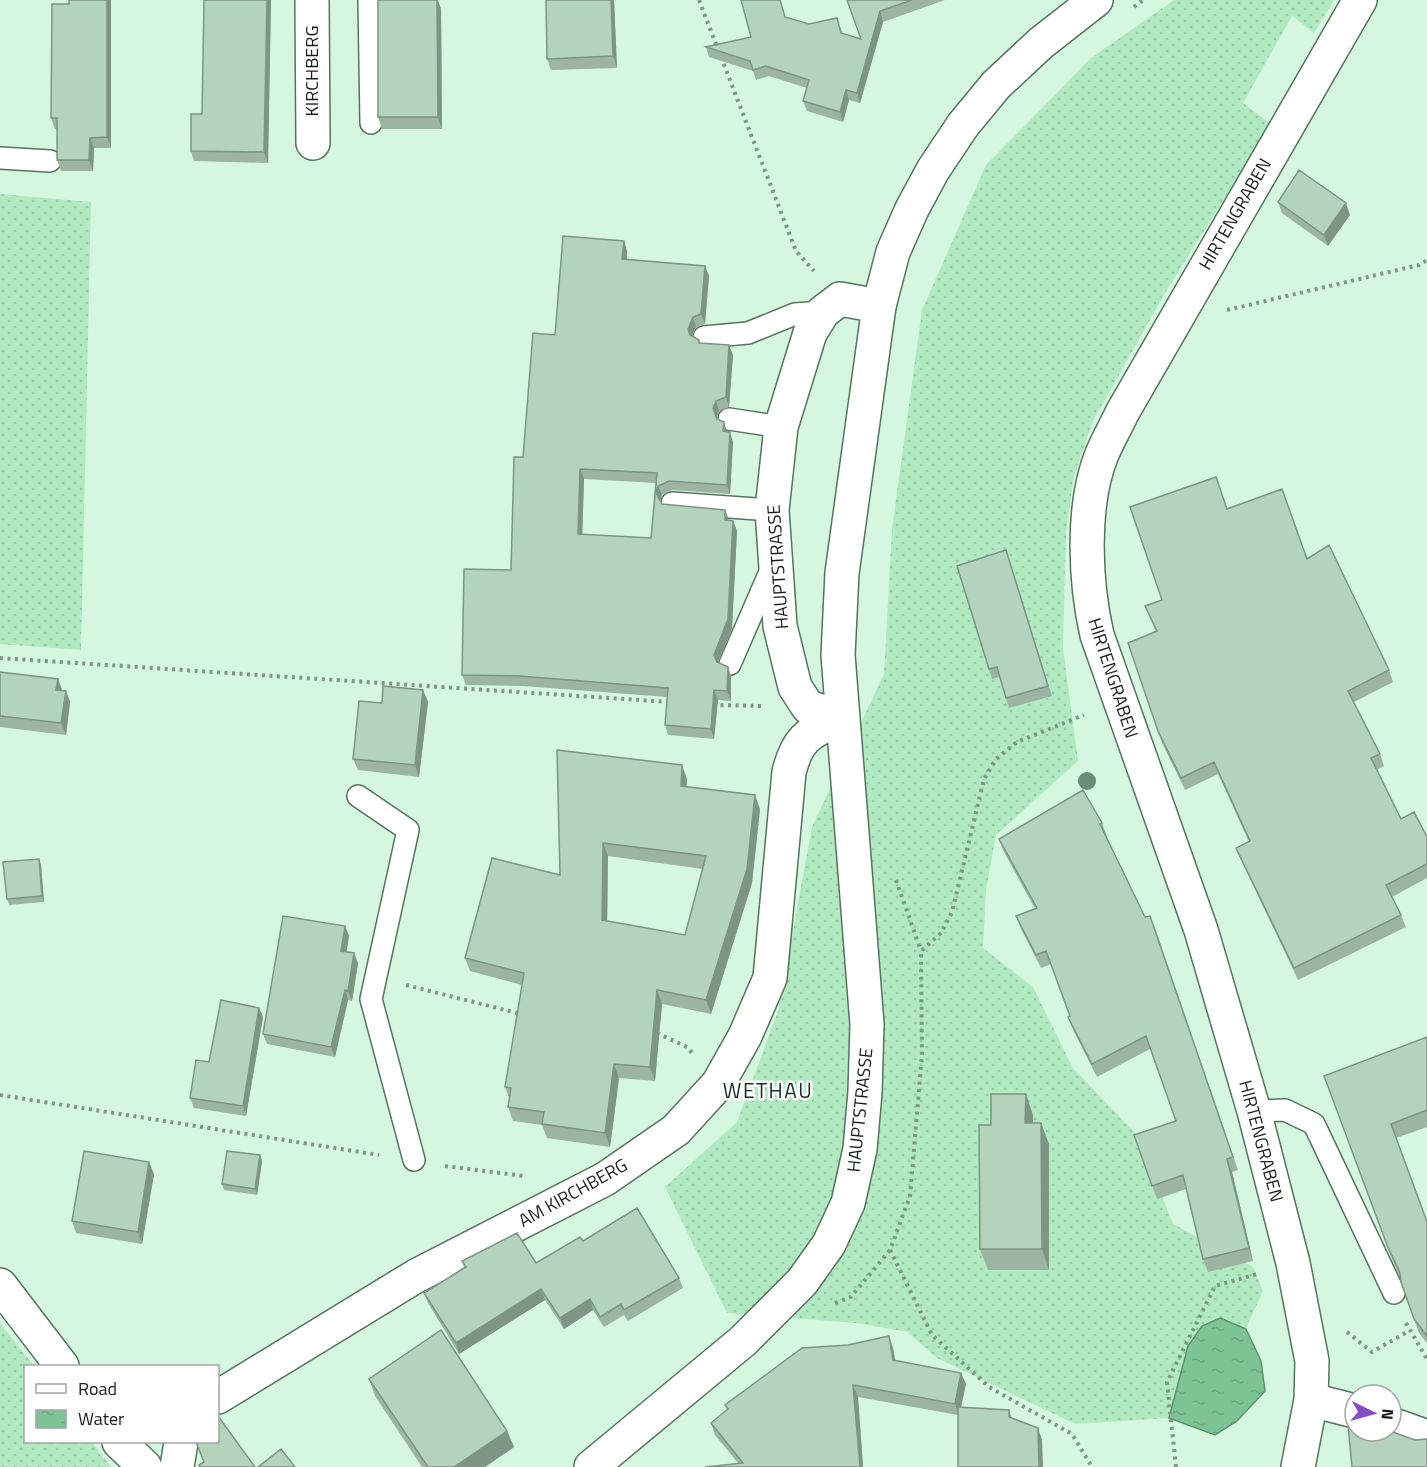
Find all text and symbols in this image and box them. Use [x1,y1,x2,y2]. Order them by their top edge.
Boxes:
street label: KIRCHBERG [298,26,325,116]
street label: HIRTENGRABEN [1192,153,1278,275]
street label: HAUPTSTRASSE [760,504,795,630]
street label: HIRTENGRABEN [1081,614,1146,741]
street label: HAUPTSTRASSE [840,1046,879,1173]
district label: WETHAU [723,1074,813,1106]
street label: HIRTENGRABEN [1232,1077,1291,1205]
street label: AM KIRCHBERG [513,1151,632,1234]
legend [24,1365,219,1443]
text: Road [78,1375,117,1402]
north arrow [1343,1383,1403,1443]
text: Water [78,1405,124,1432]
text: N [1376,1408,1400,1421]

